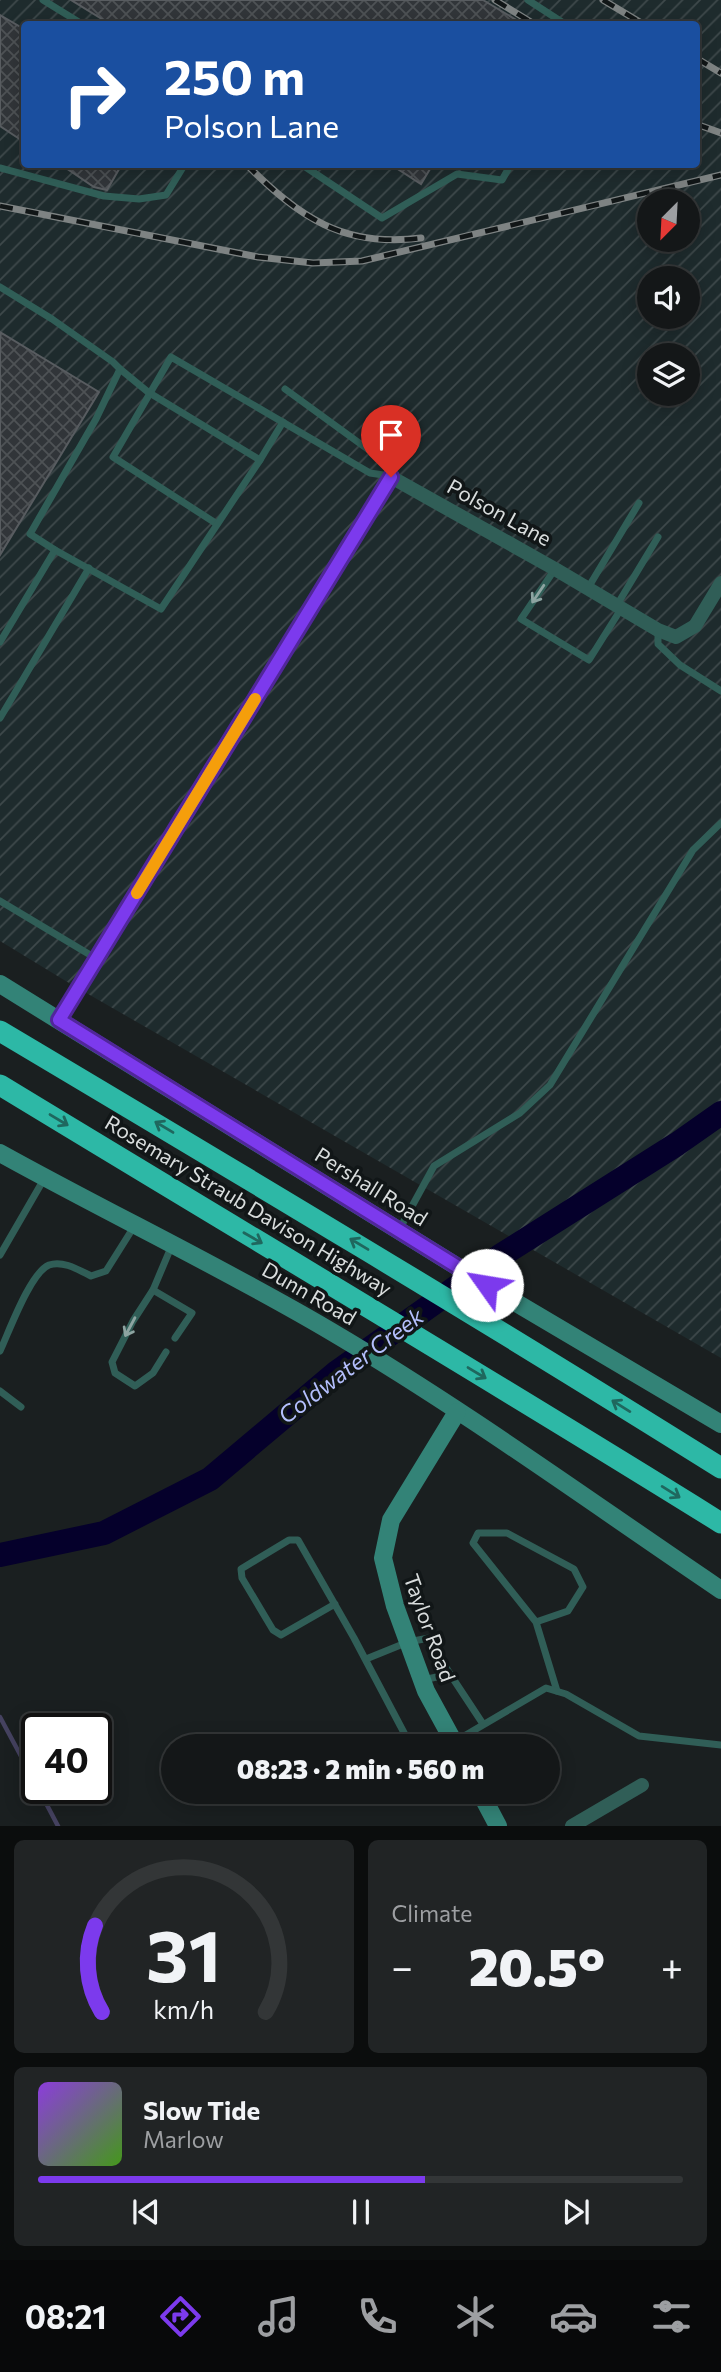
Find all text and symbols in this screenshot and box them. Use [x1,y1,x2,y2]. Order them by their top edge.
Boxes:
text: 250 m [164,45,305,105]
icon: right [49,49,140,140]
text: Polson Lane [164,105,339,145]
north arrow [637,189,700,252]
map controls [637,189,700,406]
button: sound [637,266,700,329]
button: layers [637,343,700,406]
pin [361,405,421,477]
icon: arrive [372,416,410,454]
street label: Polson Lane [443,473,556,550]
one-way arrow [531,584,545,603]
street label: Rosemary Straub Davison Highway [101,1109,397,1300]
one-way arrow [48,1114,68,1128]
one-way arrow [154,1119,174,1133]
street label: Pershall Road [311,1141,433,1230]
one-way arrow [242,1232,262,1246]
one-way arrow [349,1237,369,1251]
position arrow [450,1248,524,1322]
street label: Dunn Road [258,1256,361,1330]
water label: Coldwater Creek [272,1301,429,1429]
one-way arrow [123,1316,137,1337]
one-way arrow [467,1366,487,1380]
one-way arrow [612,1399,632,1413]
one-way arrow [661,1485,681,1499]
street label: Taylor Road [399,1570,461,1685]
speed limit sign: 40 [21,1713,112,1804]
text: 08:23 · 2 min · 560 m [237,1753,484,1784]
text: Climate [392,1899,473,1927]
text: 31 [146,1909,221,1998]
text: 20.5° [469,1933,605,1997]
text: − [392,1942,413,1989]
text: + [661,1942,683,1989]
text: km/h [153,1994,214,2024]
text: Slow Tide [143,2094,260,2125]
text: Marlow [143,2125,224,2153]
icon: previous [127,2193,165,2231]
icon: pause [342,2193,380,2231]
icon: next [557,2193,595,2231]
icon: directions [156,2292,205,2341]
icon: music [254,2292,303,2341]
icon: phone [353,2292,402,2341]
icon: climate [451,2292,500,2341]
icon: car [549,2292,598,2341]
icon: filters [647,2292,696,2341]
text: 08:21 [25,2296,107,2336]

